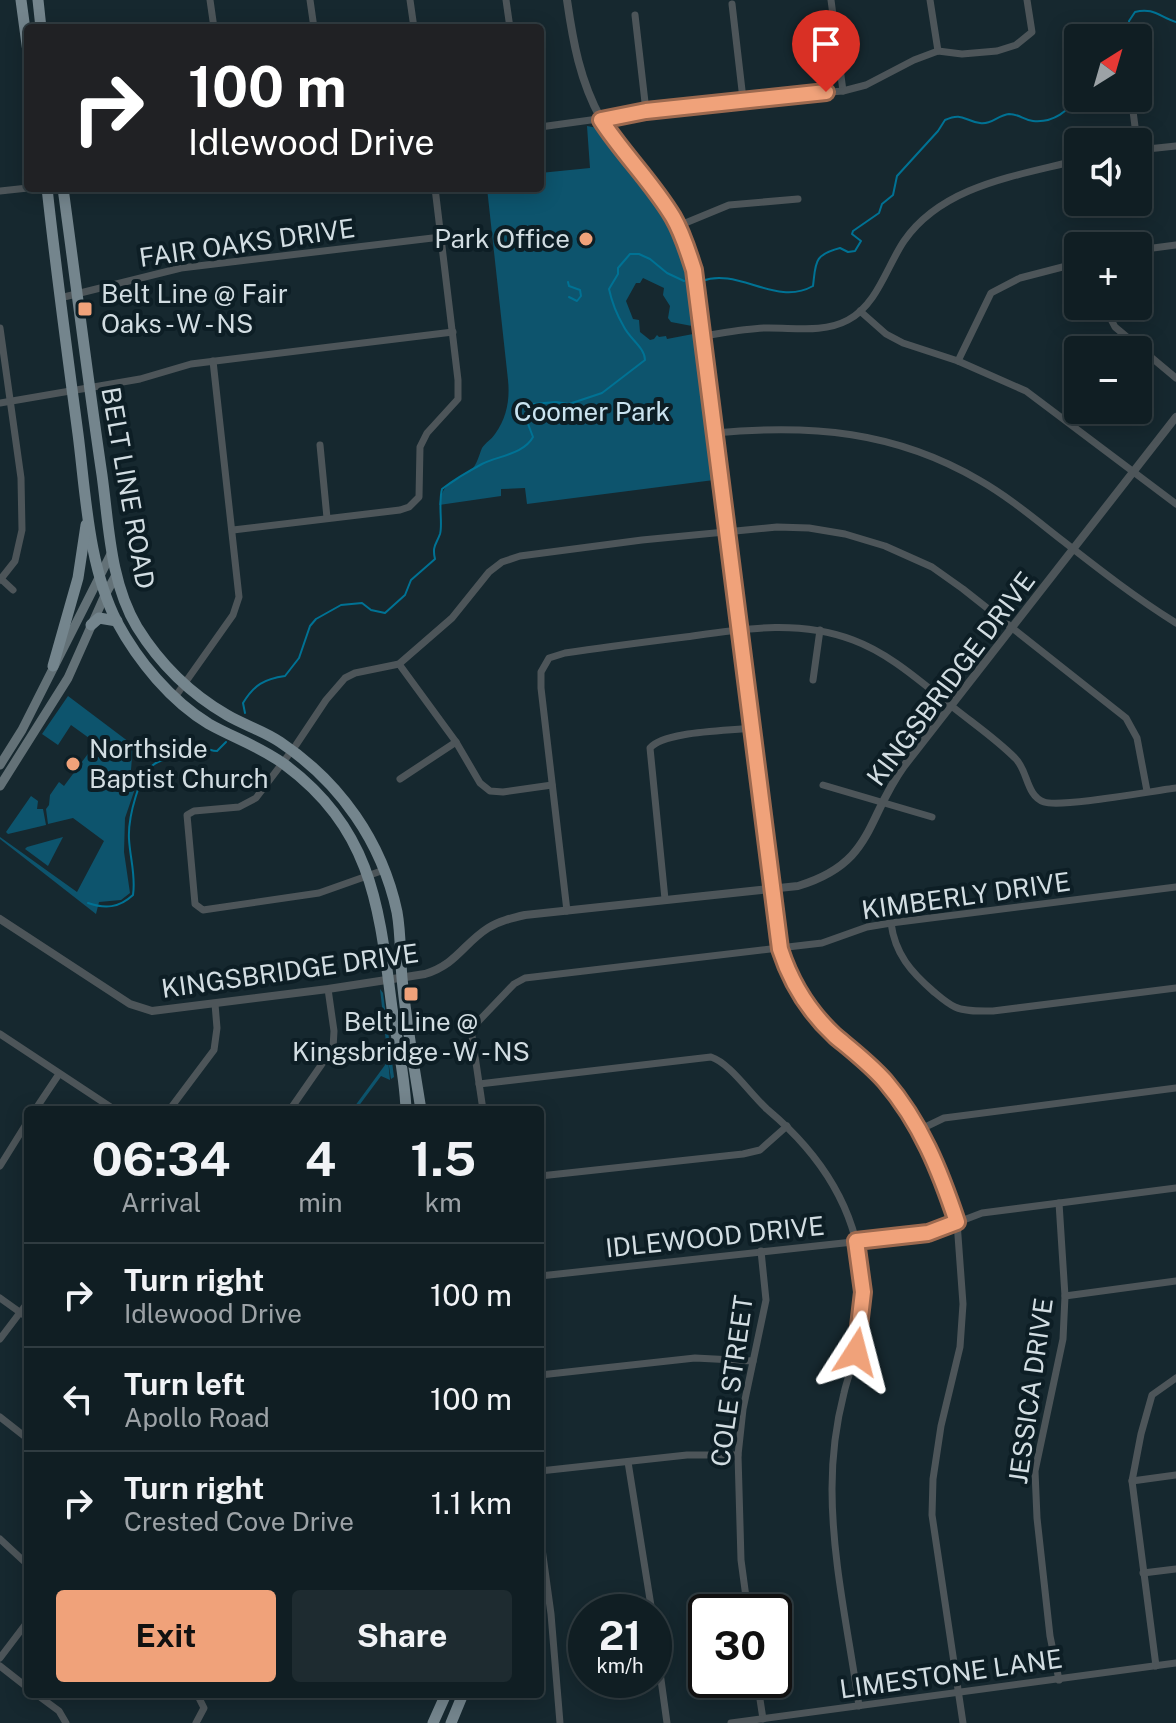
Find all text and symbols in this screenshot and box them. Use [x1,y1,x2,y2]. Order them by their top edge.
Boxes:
pin [792,10,860,92]
icon: arrive [804,22,848,66]
north arrow [1064,24,1152,112]
map controls [1064,24,1152,424]
text: 100 m [188,54,347,120]
icon: right [56,56,160,160]
text: Idlewood Drive [188,121,435,163]
button: sound [1064,128,1152,216]
street label: FAIR OAKS DRIVE [137,212,357,273]
place label: Park Office [434,223,570,254]
marker: Park Office [577,230,595,248]
button: + [1064,232,1152,320]
place label: Belt Line @ Fair Oaks - W - NS [101,278,288,339]
marker: Belt Line @ Fair Oaks - W - NS [76,300,94,318]
button: − [1064,336,1152,424]
street label: BELT LINE ROAD [95,384,162,591]
park label: Coomer Park [514,396,670,427]
street label: KINGSBRIDGE DRIVE [860,566,1041,792]
place label: Northside Baptist Church [89,733,269,794]
marker: Northside Baptist Church [64,755,82,773]
street label: KIMBERLY DRIVE [859,865,1072,926]
street label: KINGSBRIDGE DRIVE [159,937,421,1004]
marker: Belt Line @ Kingsbridge - W - NS [402,985,420,1003]
place label: Belt Line @ Kingsbridge - W - NS [292,1006,530,1067]
text: 06:34 [92,1130,231,1187]
text: 4 [305,1130,336,1187]
text: 1.5 [410,1130,476,1187]
text: Arrival [121,1187,201,1218]
text: min [298,1187,342,1218]
text: km [425,1187,462,1218]
street label: IDLEWOOD DRIVE [604,1210,826,1263]
text: Turn right [124,1262,264,1298]
icon: right [56,1273,100,1317]
text: 100 m [430,1277,512,1313]
street label: COLE STREET [704,1293,759,1469]
street label: JESSICA DRIVE [1002,1296,1059,1486]
text: Idlewood Drive [124,1298,302,1329]
position arrow [814,1310,898,1394]
text: Turn left [124,1366,245,1402]
icon: left [56,1377,100,1421]
text: 100 m [430,1381,512,1417]
text: Apollo Road [124,1402,270,1433]
text: Turn right [124,1470,264,1506]
icon: right [56,1481,100,1525]
text: 1.1 km [431,1485,512,1521]
text: Crested Cove Drive [124,1506,354,1537]
button: Exit [56,1590,276,1682]
button: Share [292,1590,512,1682]
speed limit sign: 30 [688,1594,792,1698]
text: 21 [599,1612,641,1659]
street label: LIMESTONE LANE [838,1643,1064,1704]
text: km/h [596,1654,644,1678]

